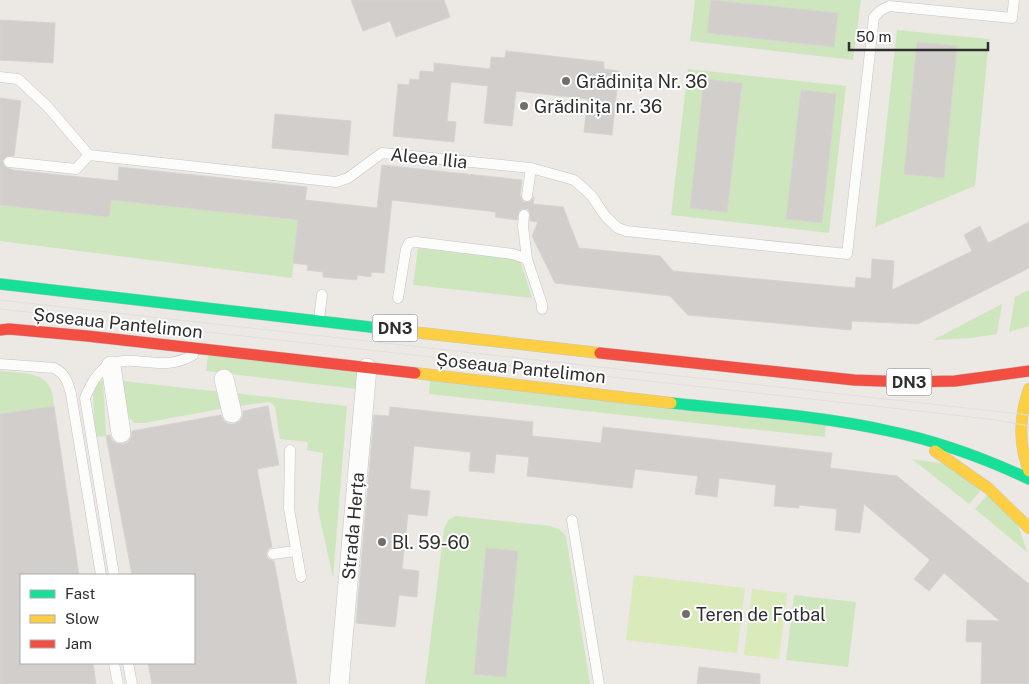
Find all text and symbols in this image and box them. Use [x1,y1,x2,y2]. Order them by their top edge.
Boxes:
scale bar [849,20,988,52]
text: 50 m [856,28,891,45]
place label: Grădinița Nr. 36 [576,71,707,92]
marker: Grădinița Nr. 36 [560,75,572,87]
place label: Grădinița nr. 36 [534,96,662,117]
marker: Grădinița nr. 36 [518,100,530,112]
street label: Aleea Ilia [389,144,469,172]
street label: Șoseaua Pantelimon [32,304,204,342]
road number: DN3 [372,314,418,342]
street label: Șoseaua Pantelimon [435,349,607,387]
road number: DN3 [886,368,932,396]
street label: Strada Herța [338,471,368,581]
place label: Bl. 59-60 [392,532,470,553]
marker: Bl. 59-60 [376,536,388,548]
legend [20,574,195,664]
text: Fast [65,585,95,602]
place label: Teren de Fotbal [696,604,826,625]
marker: Teren de Fotbal [680,608,692,620]
text: Slow [65,610,100,627]
text: Jam [65,635,92,652]

